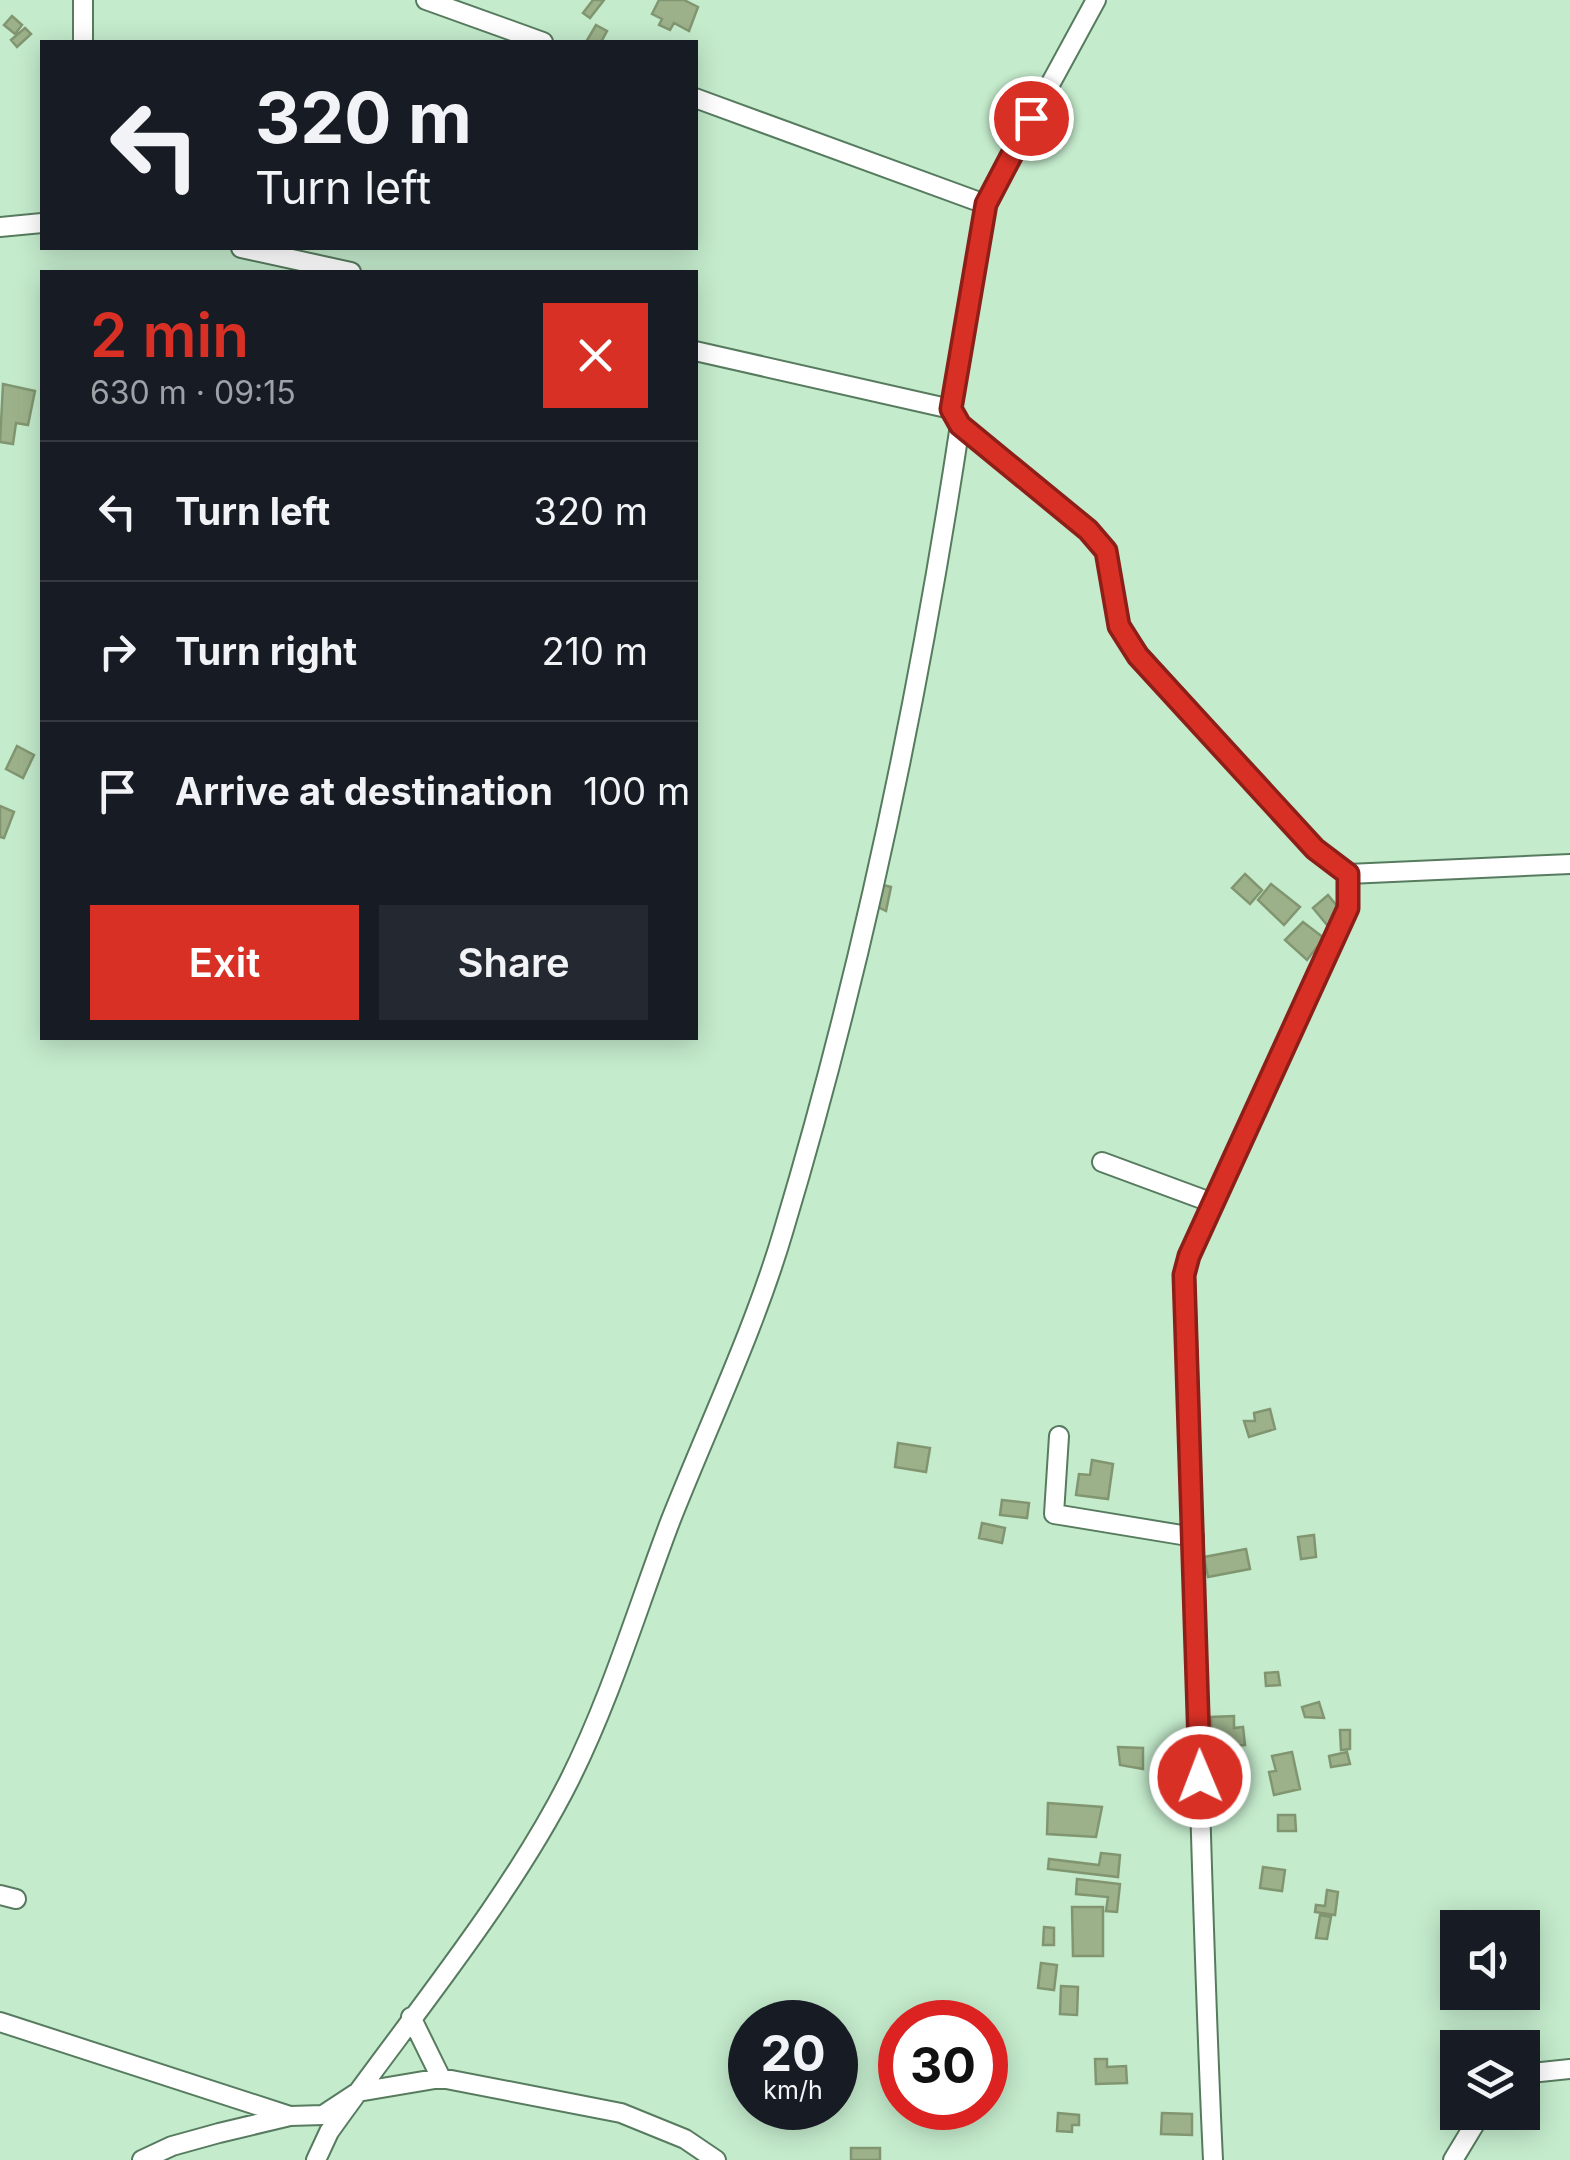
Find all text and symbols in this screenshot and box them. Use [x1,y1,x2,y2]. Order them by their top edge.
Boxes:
text: 320 m [255,75,472,160]
pin [989,76,1074,161]
icon: left [90,80,220,210]
icon: arrive [1004,91,1059,146]
text: Turn left [255,160,431,215]
text: 2 min [90,299,249,371]
button: close [543,303,648,408]
text: 630 m · 09:15 [90,373,296,412]
icon: left [90,484,145,539]
text: Turn left [175,488,330,534]
text: 320 m [533,488,648,534]
icon: right [90,624,145,679]
text: Turn right [175,628,357,674]
text: 210 m [541,628,648,674]
icon: arrive [90,764,145,819]
text: Arrive at destination [175,768,553,814]
text: 100 m [583,768,690,814]
button: Exit [90,905,359,1020]
button: Share [379,905,648,1020]
position arrow [1148,1725,1252,1829]
map controls [1440,1910,1540,2130]
button: sound [1440,1910,1540,2010]
speed limit sign: 30 [878,2000,1008,2130]
text: 20 [760,2023,826,2083]
button: layers [1440,2030,1540,2130]
text: km/h [763,2075,823,2105]

